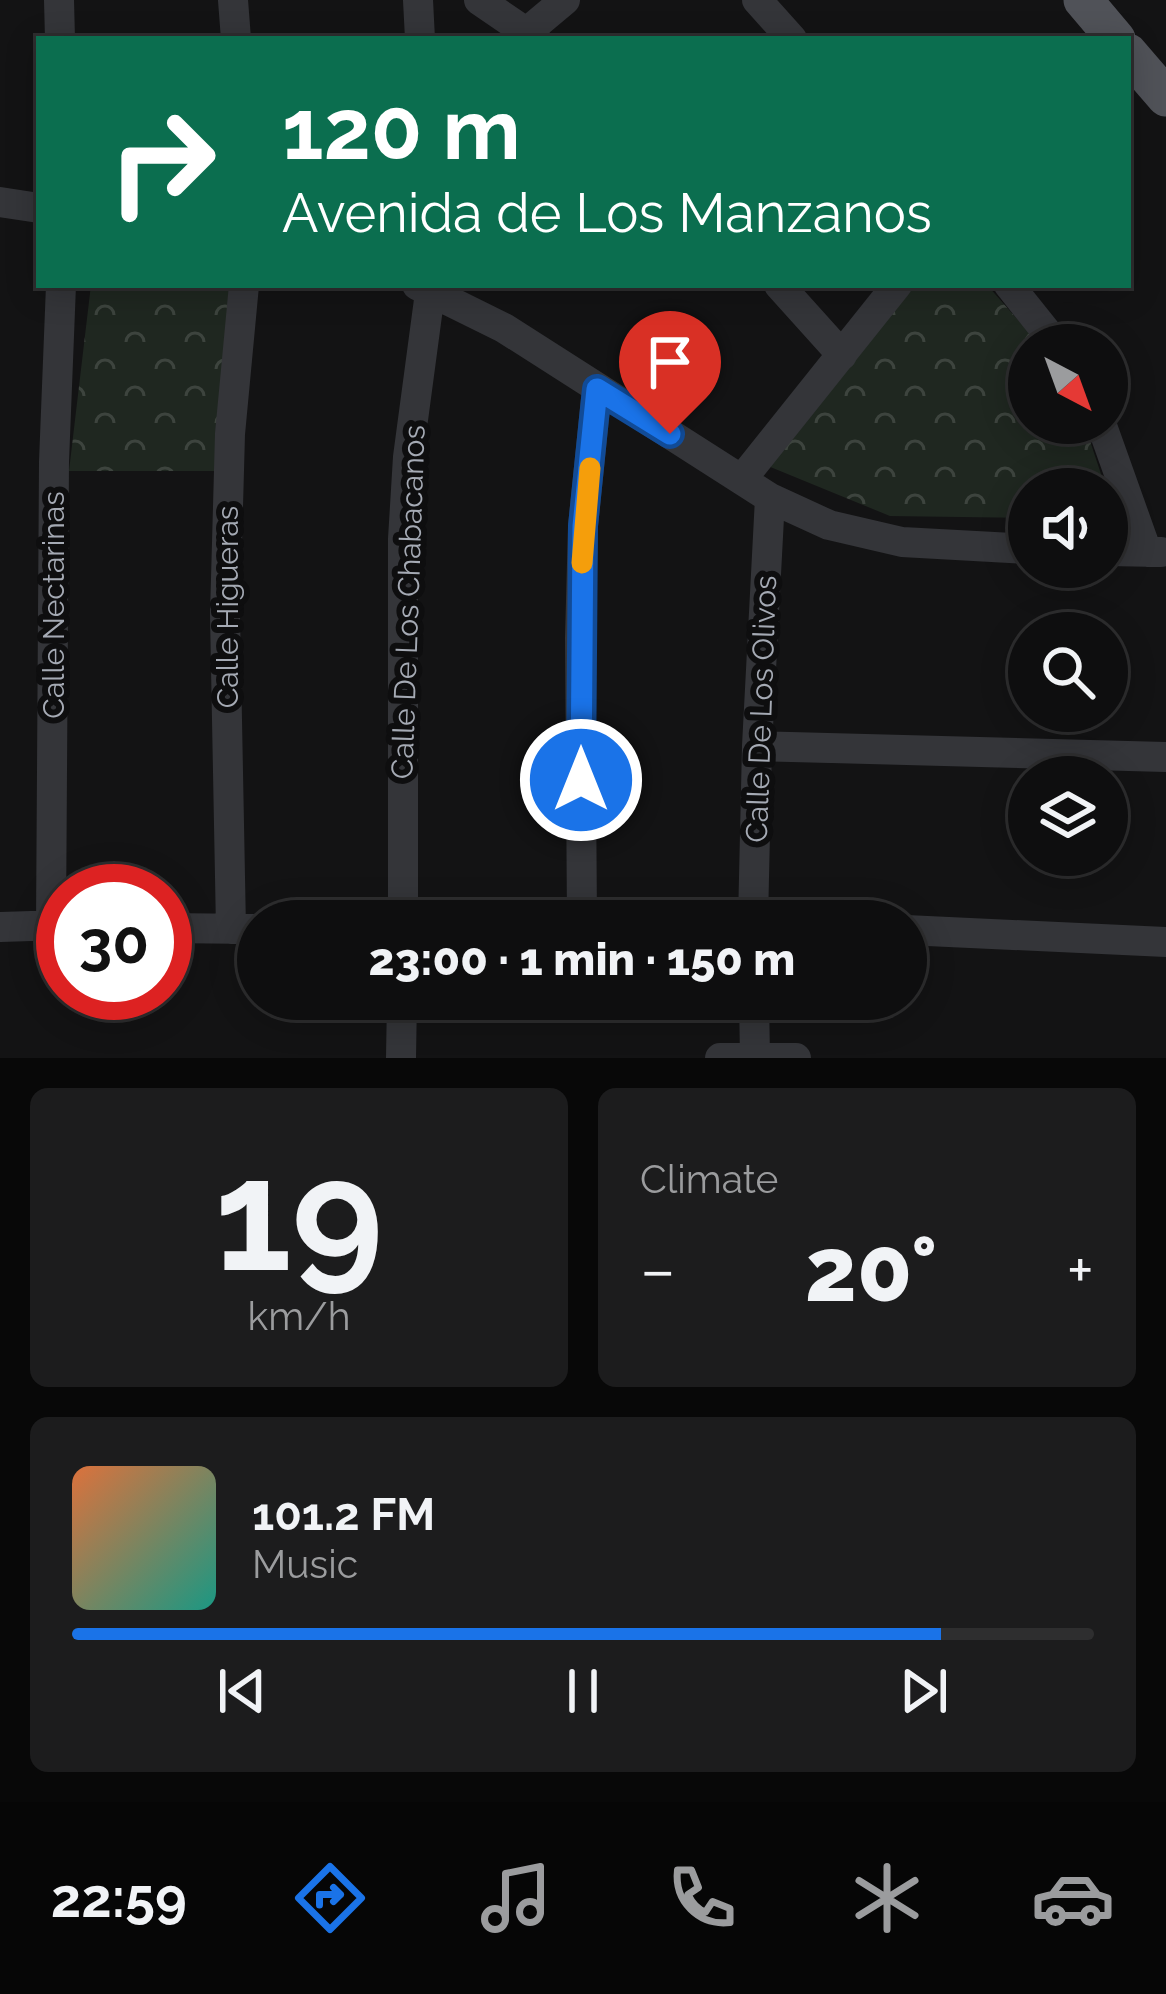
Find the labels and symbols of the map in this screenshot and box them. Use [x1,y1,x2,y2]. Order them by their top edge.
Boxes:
pin [619,311,721,434]
north arrow [1008,324,1128,444]
street label: Calle De Los Chabacanos [384,424,432,780]
street label: Calle Nectarinas [36,491,71,719]
street label: Calle Higueras [210,506,245,708]
street label: Calle De Los Olivos [739,575,783,843]
position arrow [518,717,644,843]
speed limit sign: 30 [36,864,192,1020]

